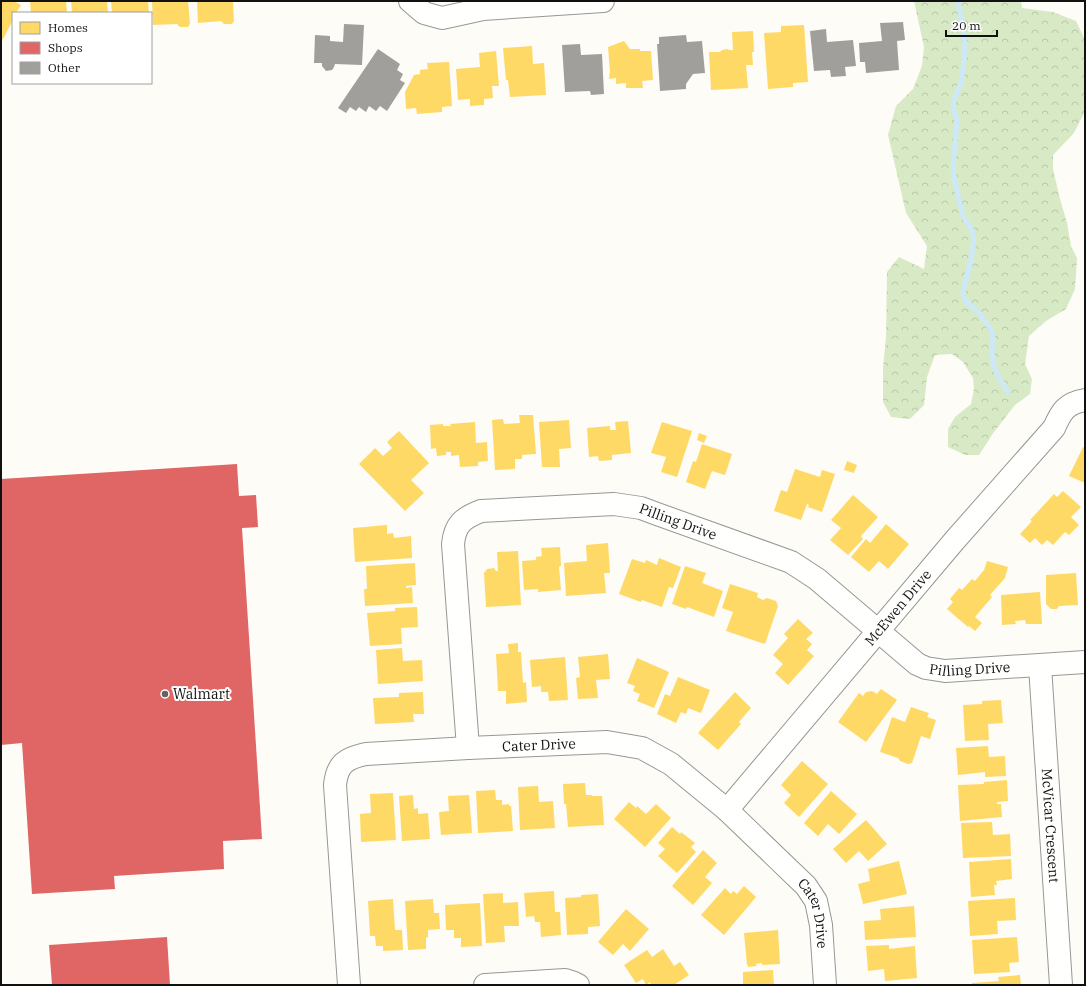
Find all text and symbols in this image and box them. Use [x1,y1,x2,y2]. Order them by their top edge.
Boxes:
legend [12,12,152,84]
scale bar [946,12,997,38]
text: 20 m [952,18,981,33]
text: Homes [48,20,88,35]
text: Shops [48,40,83,55]
text: Other [48,60,81,75]
street label: Pilling Drive [637,499,719,544]
street label: McEwen Drive [861,566,935,649]
street label: Pilling Drive [928,658,1011,680]
place label: Walmart [173,685,230,703]
marker: Walmart [160,689,170,699]
street label: Cater Drive [502,734,576,756]
street label: McVicar Crescent [1038,768,1063,884]
street label: Cater Drive [794,874,832,949]

